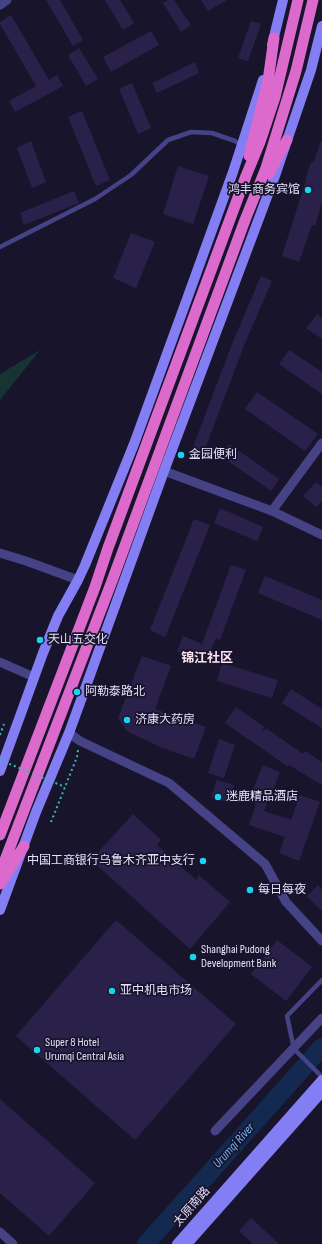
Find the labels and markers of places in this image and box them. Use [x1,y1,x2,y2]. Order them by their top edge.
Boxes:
place label: 鸿丰商务宾馆 [228,183,300,197]
marker: 鸿丰商务宾馆 [303,185,313,195]
place label: 金园便利 [189,448,237,462]
marker: 金园便利 [176,450,186,460]
place label: 天山五交化 [48,633,108,647]
marker: 天山五交化 [35,635,45,645]
place label: 阿勒泰路北 [85,685,145,699]
marker: 阿勒泰路北 [72,687,82,697]
place label: 济康大药房 [135,713,195,727]
marker: 济康大药房 [122,715,132,725]
place label: 迷鹿精品酒店 [226,790,298,804]
marker: 迷鹿精品酒店 [213,792,223,802]
place label: 中国工商银行乌鲁木齐亚中支行 [27,854,195,868]
marker: 中国工商银行乌鲁木齐亚中支行 [198,856,208,866]
place label: 每日每夜 [258,883,306,897]
marker: 每日每夜 [245,885,255,895]
place label: Shanghai Pudong Development Bank [201,943,276,971]
marker: Shanghai Pudong Development Bank [188,952,198,962]
place label: 亚中机电市场 [120,984,192,998]
marker: 亚中机电市场 [107,986,117,996]
place label: Super 8 Hotel Urumqi Central Asia [45,1036,124,1064]
marker: Super 8 Hotel Urumqi Central Asia [32,1045,42,1055]

